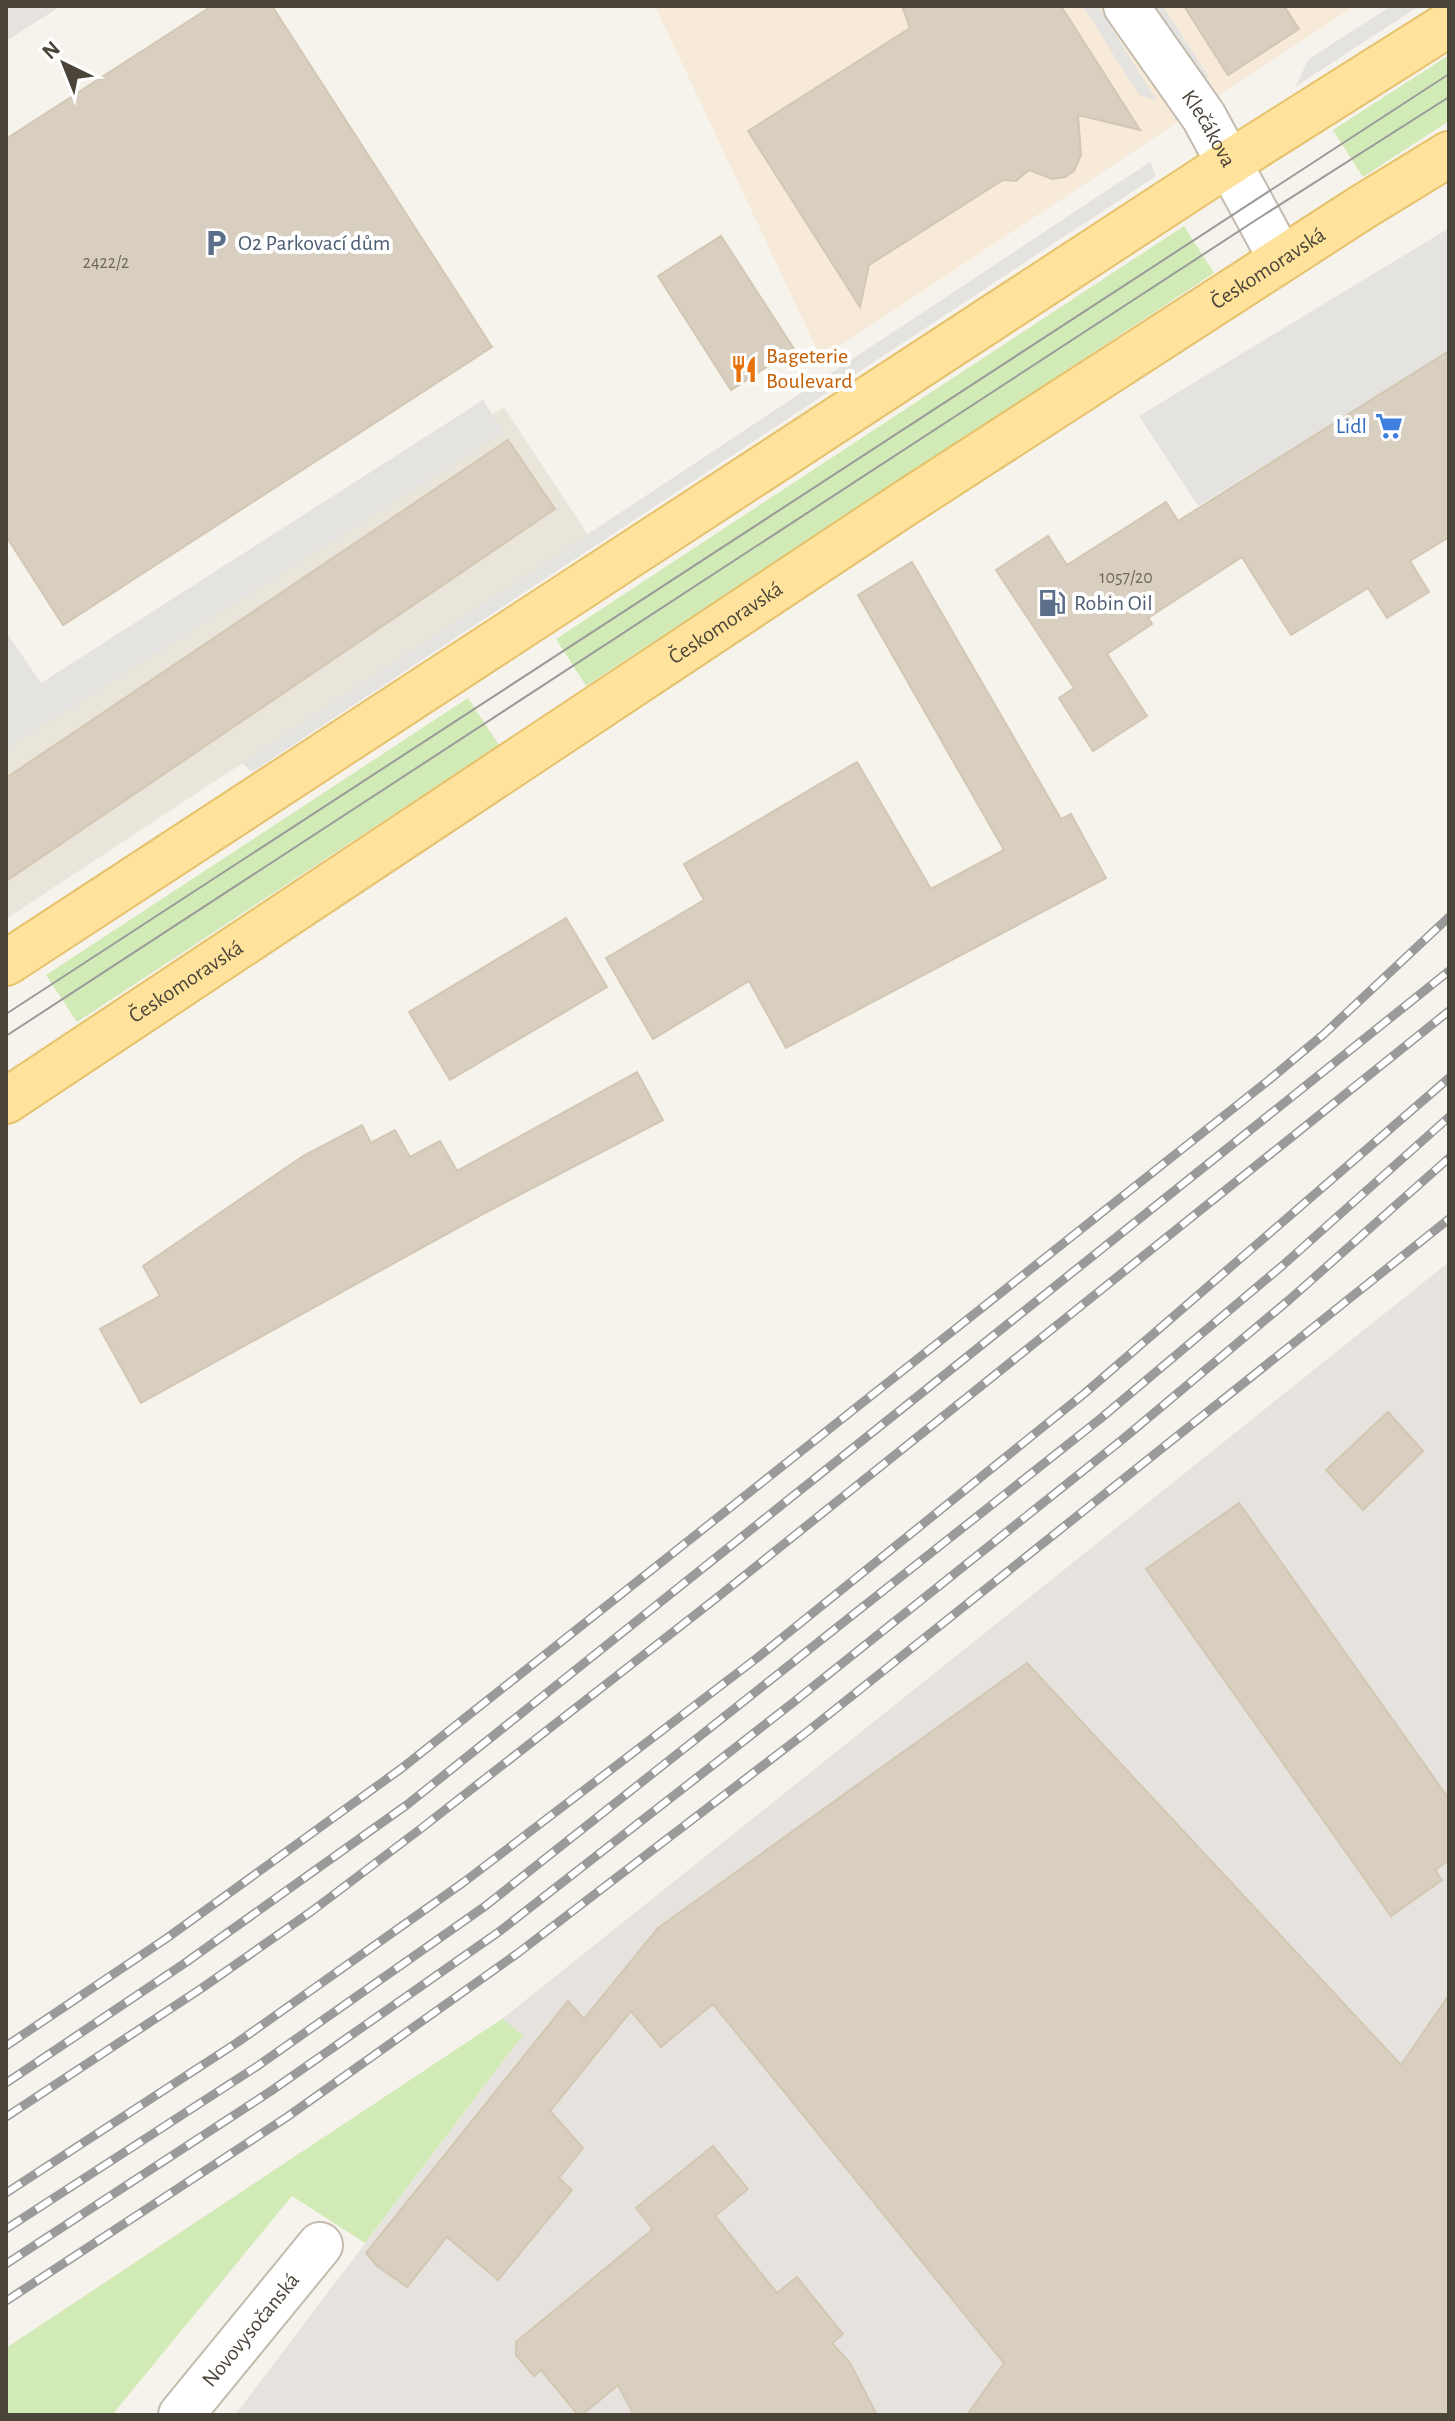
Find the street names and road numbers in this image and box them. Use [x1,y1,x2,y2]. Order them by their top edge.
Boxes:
street label: Klečákova [1178,86,1240,171]
street label: Českomoravská [1206,223,1329,313]
street label: Českomoravská [664,577,786,668]
street label: Českomoravská [124,936,247,1027]
street label: Novovysočanská [198,2269,303,2391]

